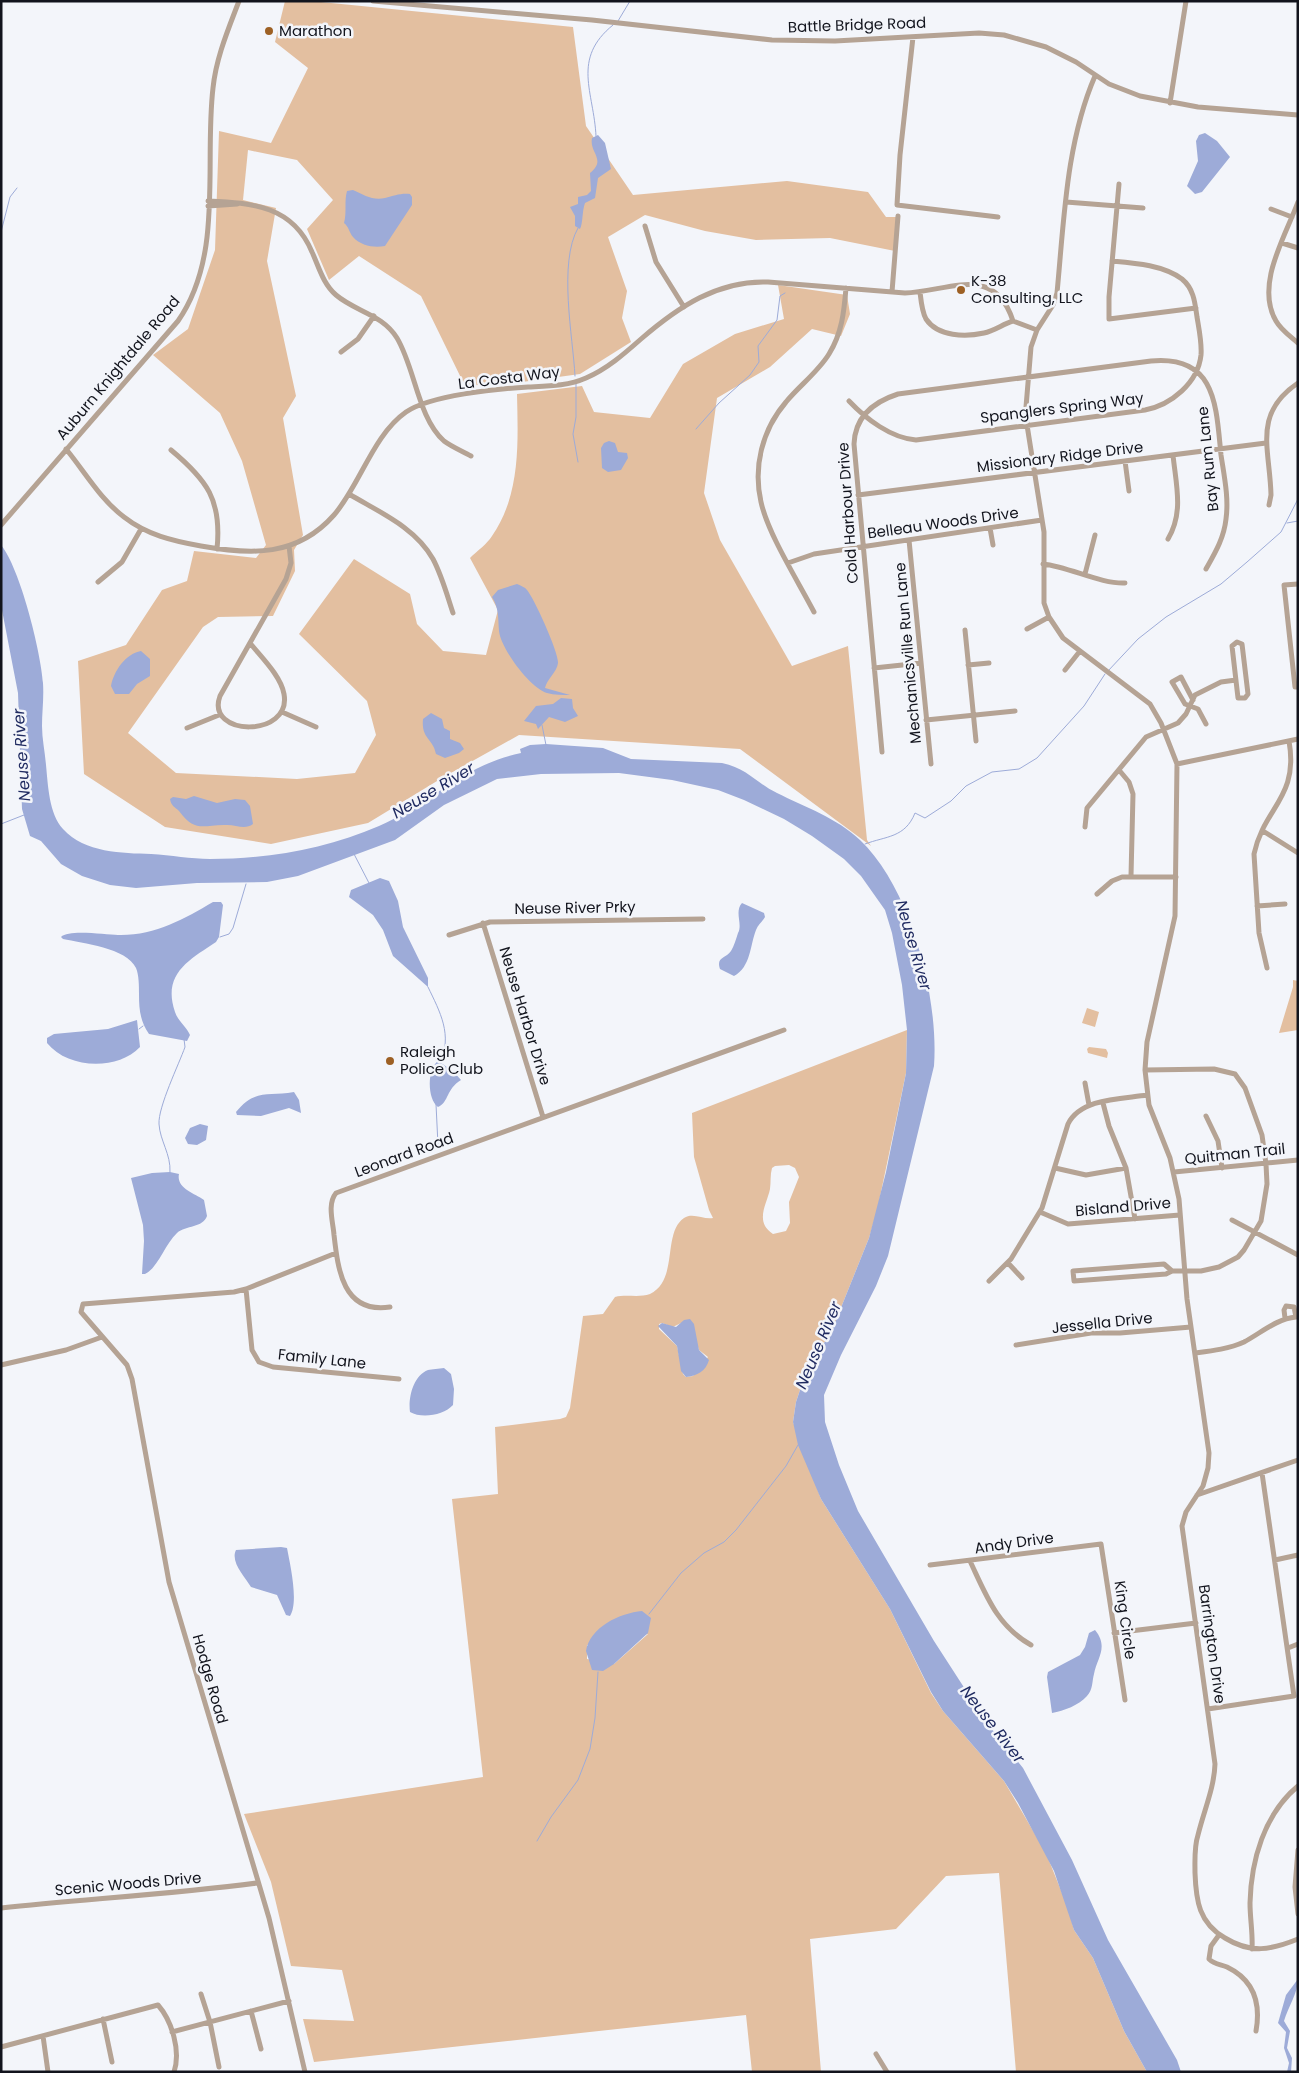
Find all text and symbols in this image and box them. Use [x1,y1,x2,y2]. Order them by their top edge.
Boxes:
street label: Battle Bridge Road [787,12,926,37]
place label: Marathon [279,20,352,41]
marker: Marathon [263,25,275,37]
place label: K-38 Consulting, LLC [971,270,1083,308]
marker: K-38 Consulting, LLC [955,284,967,296]
street label: Auburn Knightdale Road [51,291,184,444]
street label: La Costa Way [457,361,562,394]
street label: Spanglers Spring Way [979,387,1145,428]
street label: Bay Rum Lane [1192,406,1223,513]
street label: Missionary Ridge Drive [976,436,1144,477]
street label: Cold Harbour Drive [832,442,863,584]
street label: Belleau Woods Drive [866,502,1020,544]
street label: Mechanicsville Run Lane [889,562,926,745]
water label: Neuse River [7,707,36,802]
water label: Neuse River [387,756,480,824]
street label: Neuse River Prky [514,896,636,919]
water label: Neuse River [890,897,938,994]
street label: Neuse Harbor Drive [494,944,557,1088]
place label: Raleigh Police Club [400,1041,483,1079]
marker: Raleigh Police Club [384,1055,396,1067]
street label: Leonard Road [351,1127,456,1182]
street label: Quitman Trail [1184,1138,1286,1169]
street label: Bisland Drive [1074,1192,1172,1221]
water label: Neuse River [790,1297,848,1392]
street label: Jessella Drive [1050,1307,1153,1338]
street label: Family Lane [277,1343,367,1374]
street label: Andy Drive [973,1527,1055,1558]
street label: King Circle [1110,1579,1141,1661]
street label: Barrington Drive [1194,1583,1231,1705]
street label: Hodge Road [188,1631,233,1726]
water label: Neuse River [955,1681,1031,1769]
street label: Scenic Woods Drive [54,1867,202,1900]

